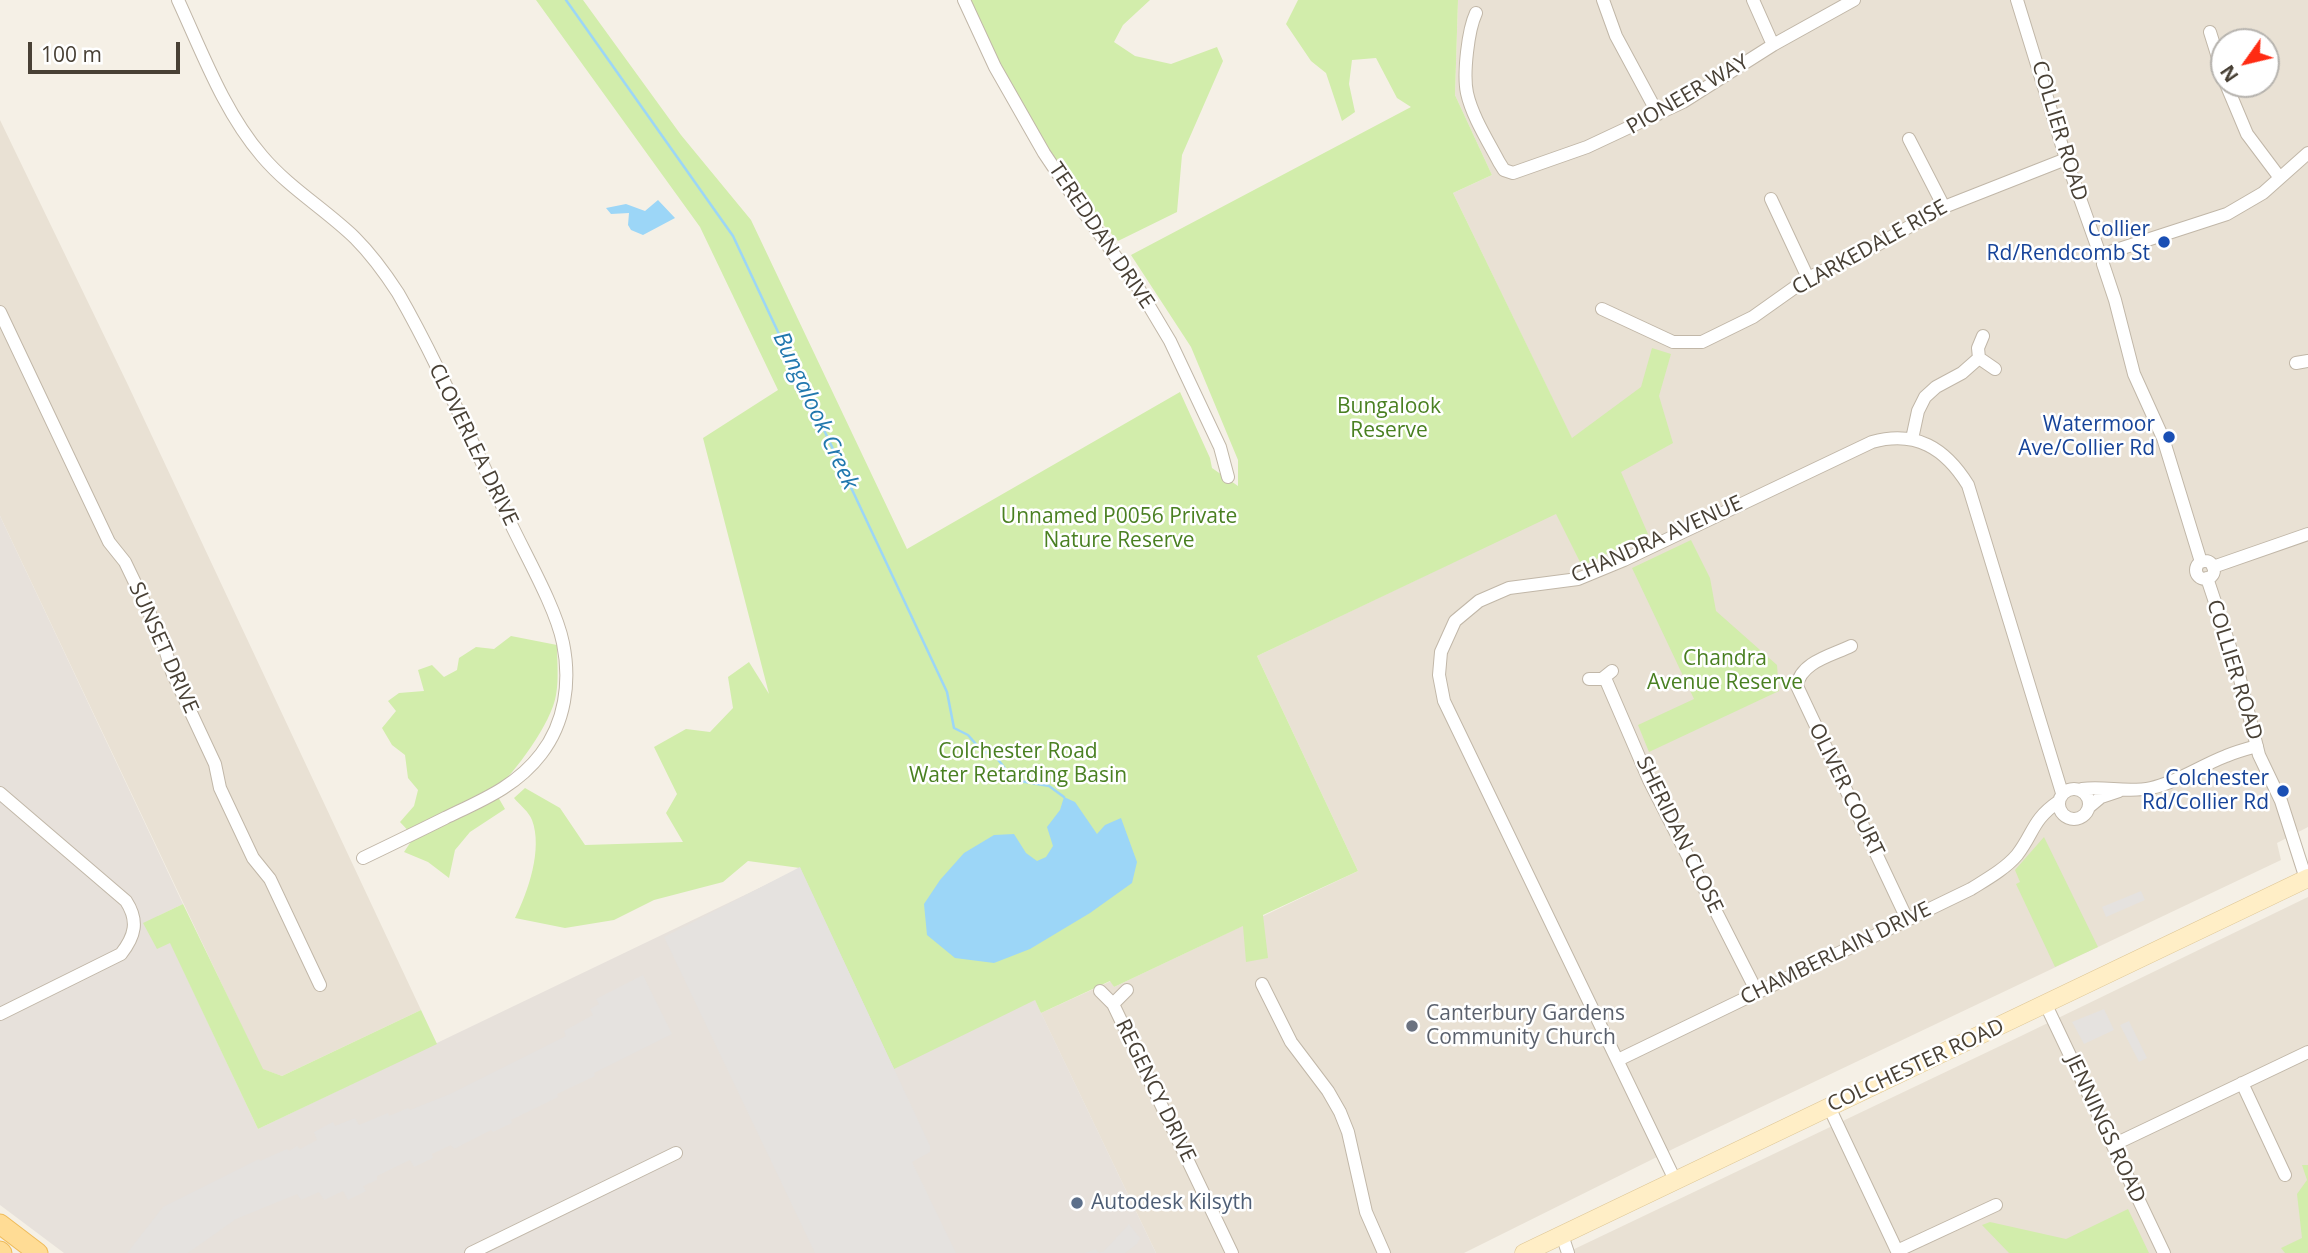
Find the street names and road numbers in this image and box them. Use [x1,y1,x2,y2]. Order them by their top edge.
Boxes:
street label: PIONEER WAY [1622,50,1754,140]
street label: COLLIER ROAD [2026,58,2092,204]
street label: TEREDDAN DRIVE [1043,158,1159,314]
street label: CLARKEDALE RISE [1788,195,1952,301]
street label: CLOVERLEA DRIVE [423,360,523,530]
street label: CHANDRA AVENUE [1567,491,1747,589]
street label: SUNSET DRIVE [123,578,203,718]
street label: COLLIER ROAD [2201,597,2267,743]
street label: OLIVER COURT [1803,719,1889,861]
street label: SHERIDAN CLOSE [1630,753,1728,917]
street label: CHAMBERLAIN DRIVE [1737,897,1935,1011]
street label: COLCHESTER ROAD [1824,1014,2008,1118]
street label: REGENCY DRIVE [1109,1015,1201,1167]
street label: JENNINGS ROAD [2060,1051,2150,1207]

